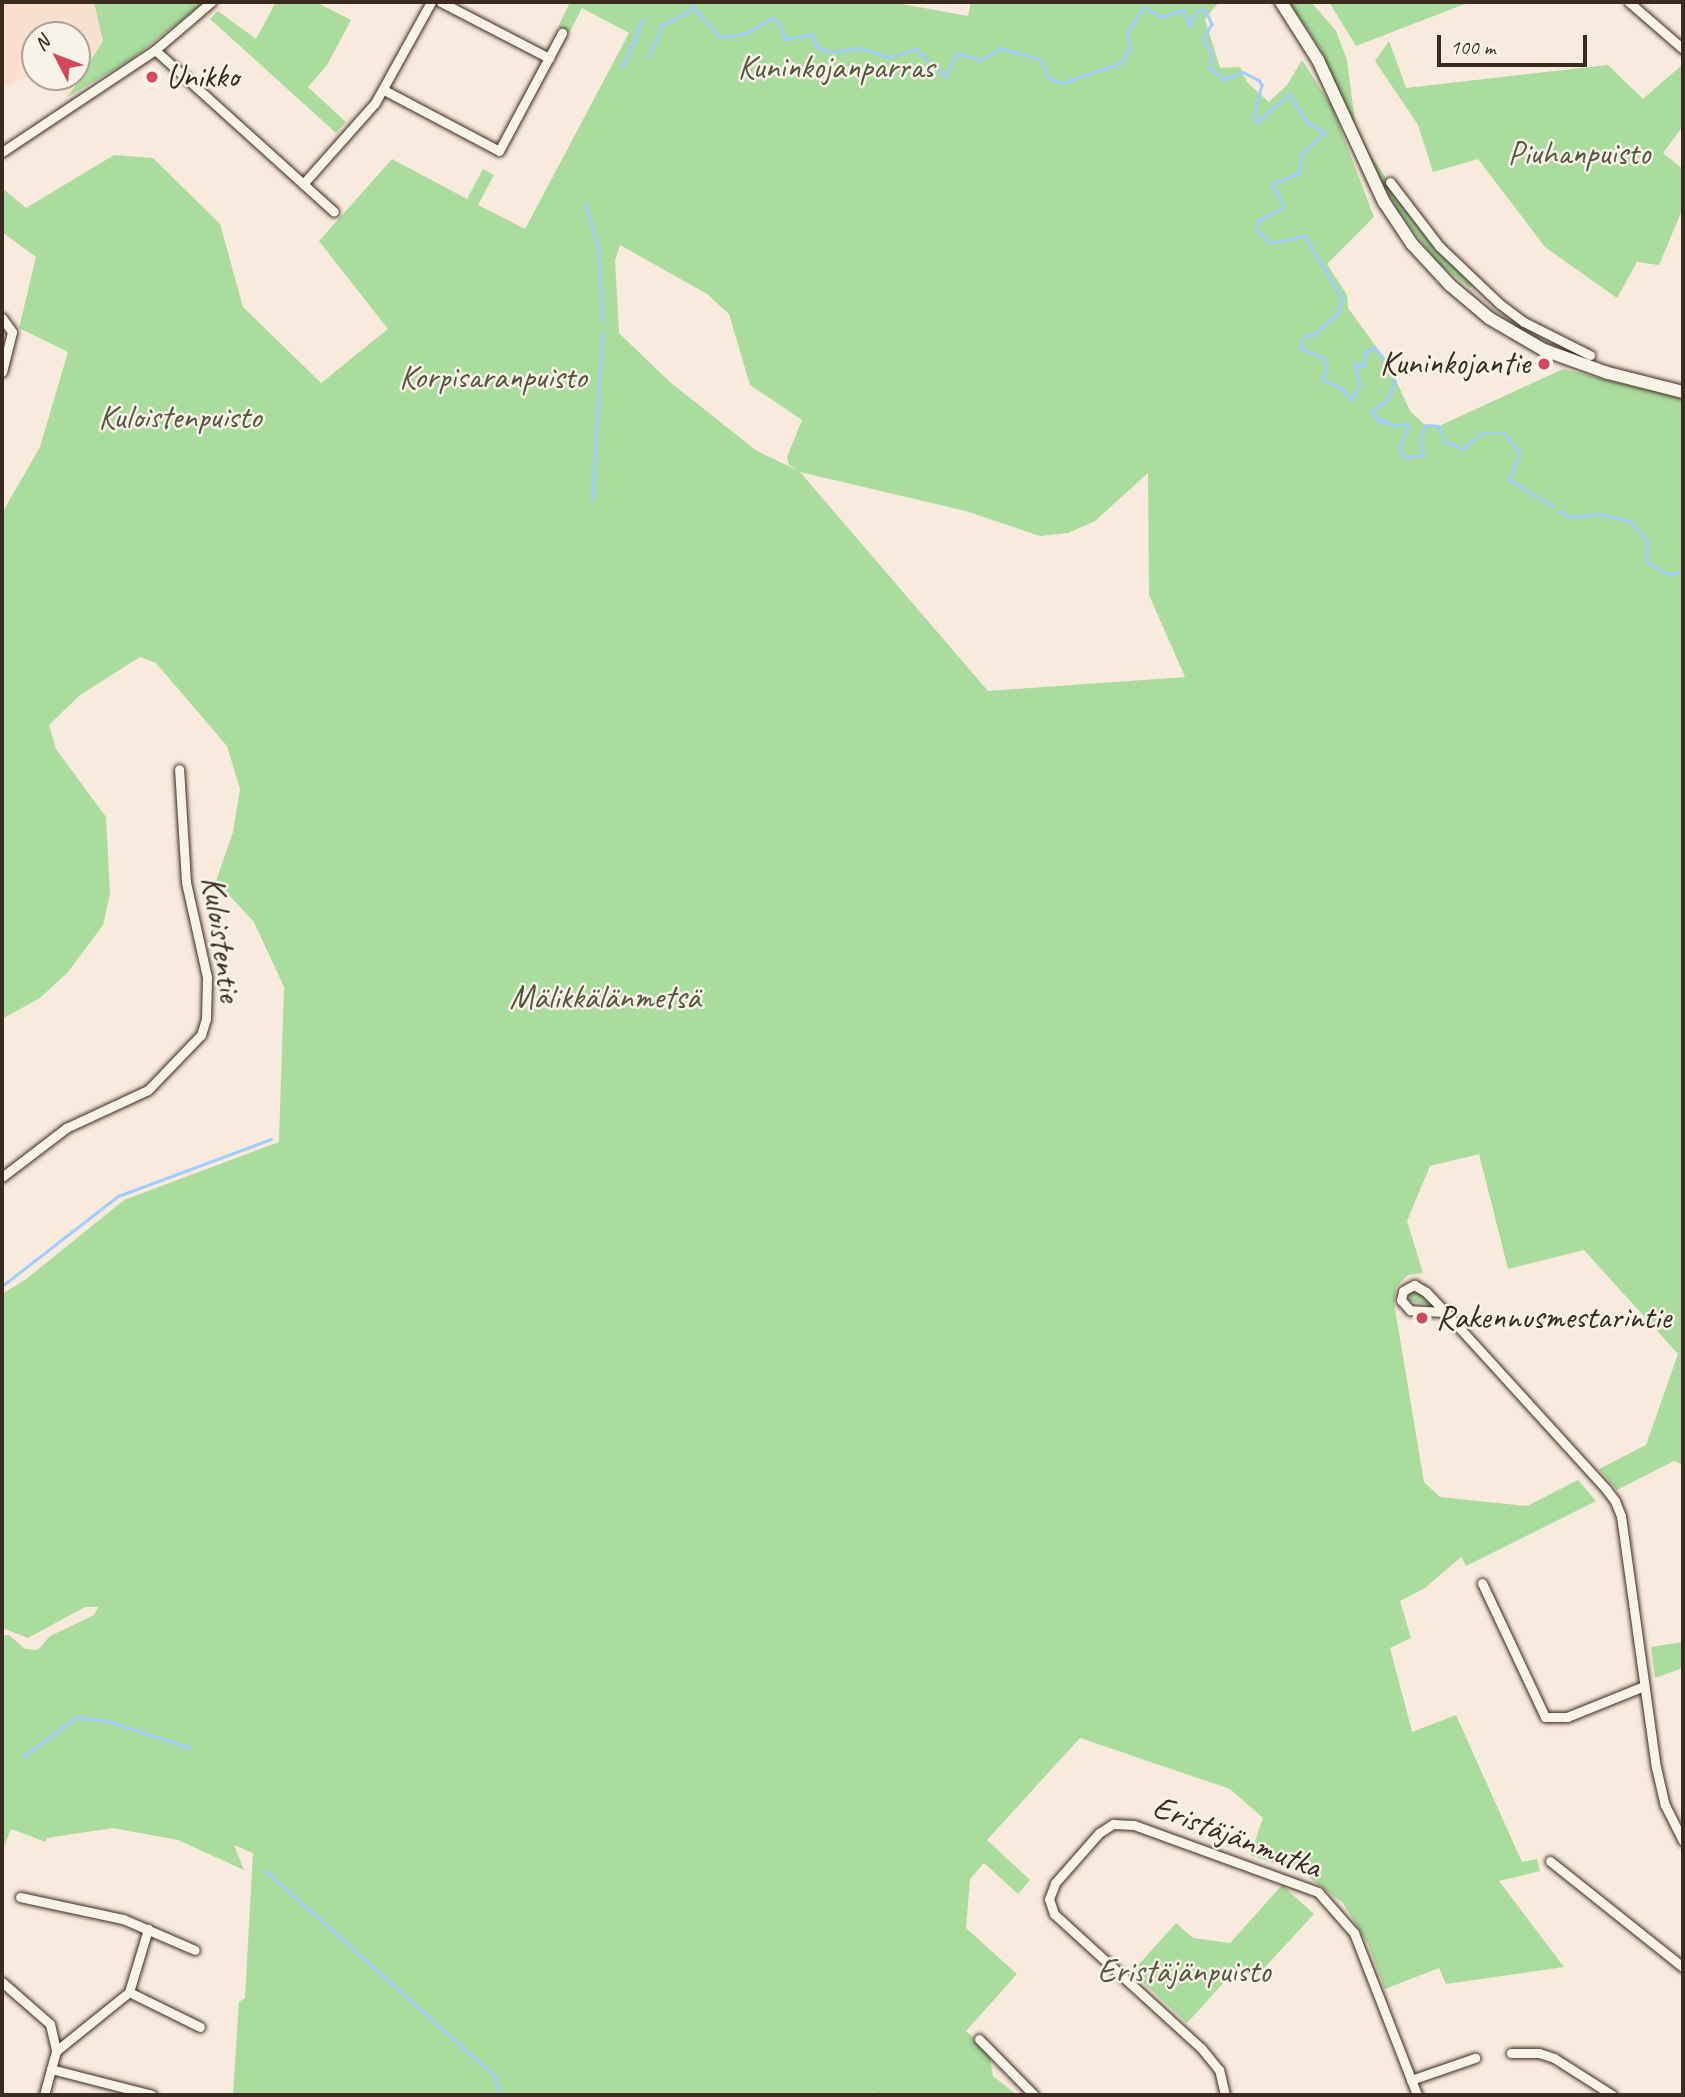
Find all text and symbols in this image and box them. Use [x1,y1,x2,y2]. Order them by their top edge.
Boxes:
north arrow [21,21,91,91]
scale bar [1440,21,1590,65]
text: N [29,31,55,56]
text: 100 m [1450,34,1495,60]
park label: Kuninkojanparras [738,48,934,88]
place label: Unikko [166,57,239,97]
marker: Unikko [144,69,160,85]
park label: Piuhanpuisto [1508,134,1650,174]
place label: Kuninkojantie [1380,344,1530,384]
marker: Kuninkojantie [1536,356,1552,372]
park label: Korpisaranpuisto [399,358,587,398]
park label: Kuloistenpuisto [99,398,261,438]
street label: Kuloistentie [193,874,249,1004]
park label: Mälikkälänmetsä [510,978,700,1018]
place label: Rakennusmestarintie [1436,1298,1671,1338]
marker: Rakennusmestarintie [1414,1310,1430,1326]
street label: Eristäjänmutka [1147,1787,1327,1887]
park label: Eristäjänpuisto [1098,1952,1270,1992]

